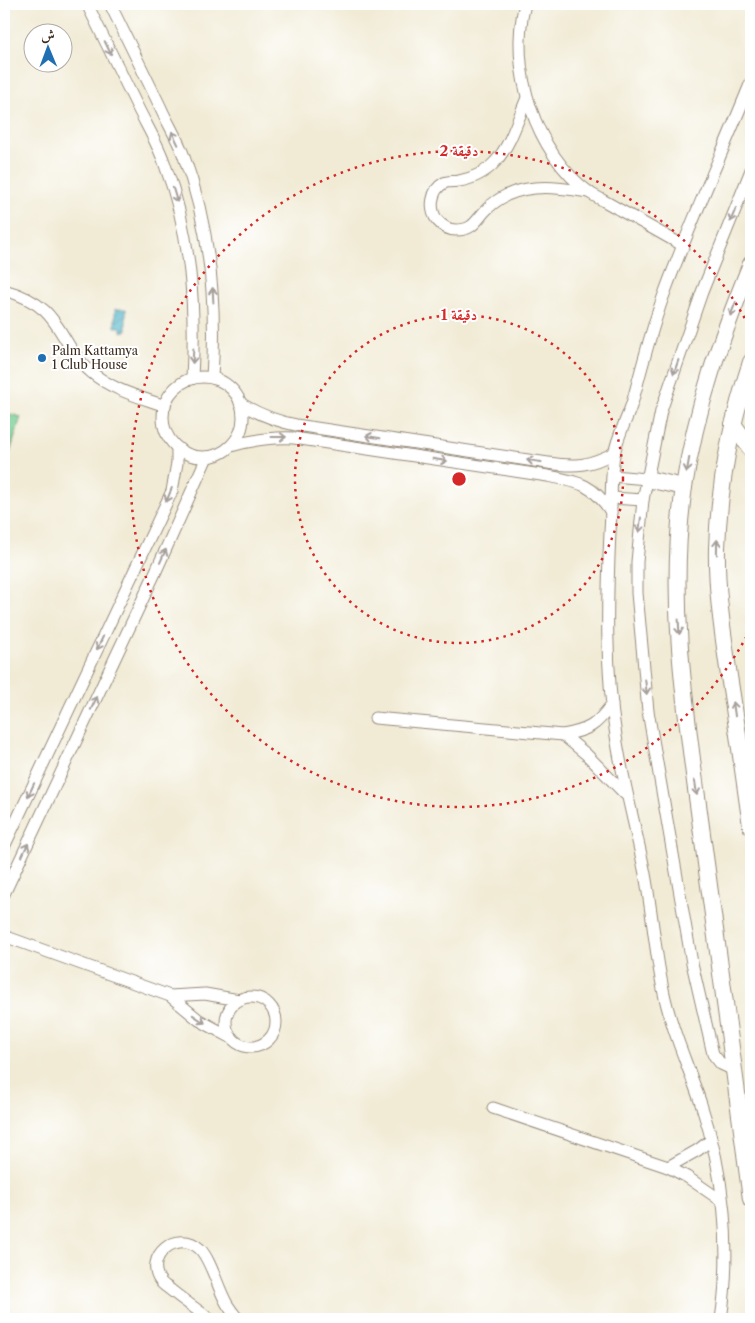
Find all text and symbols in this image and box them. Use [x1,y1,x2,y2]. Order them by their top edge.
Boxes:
north arrow [22,22,72,72]
text: ش [41,26,55,44]
one-way arrow [104,40,114,55]
one-way arrow [170,131,179,146]
text: 2 دقيقة [440,141,478,160]
one-way arrow [171,187,180,203]
one-way arrow [728,207,737,222]
one-way arrow [208,287,217,303]
one-way arrow [728,301,737,316]
text: 1 دقيقة [441,305,477,324]
place label: Palm Kattamya 1 Club House [52,343,139,372]
one-way arrow [189,348,198,364]
marker: Palm Kattamya 1 Club House [36,352,48,364]
one-way arrow [671,359,680,375]
one-way arrow [365,431,381,441]
one-way arrow [270,432,287,442]
one-way arrow [432,455,448,465]
one-way arrow [526,456,542,466]
one-way arrow [683,456,693,472]
centre of rings [450,470,468,488]
one-way arrow [164,487,173,502]
one-way arrow [635,517,645,533]
one-way arrow [712,540,722,556]
one-way arrow [158,549,168,564]
one-way arrow [675,618,684,634]
one-way arrow [95,635,105,650]
one-way arrow [641,679,651,695]
one-way arrow [90,696,99,711]
one-way arrow [729,701,739,717]
one-way arrow [691,780,701,796]
one-way arrow [26,782,36,797]
one-way arrow [20,843,30,858]
one-way arrow [192,1014,206,1024]

